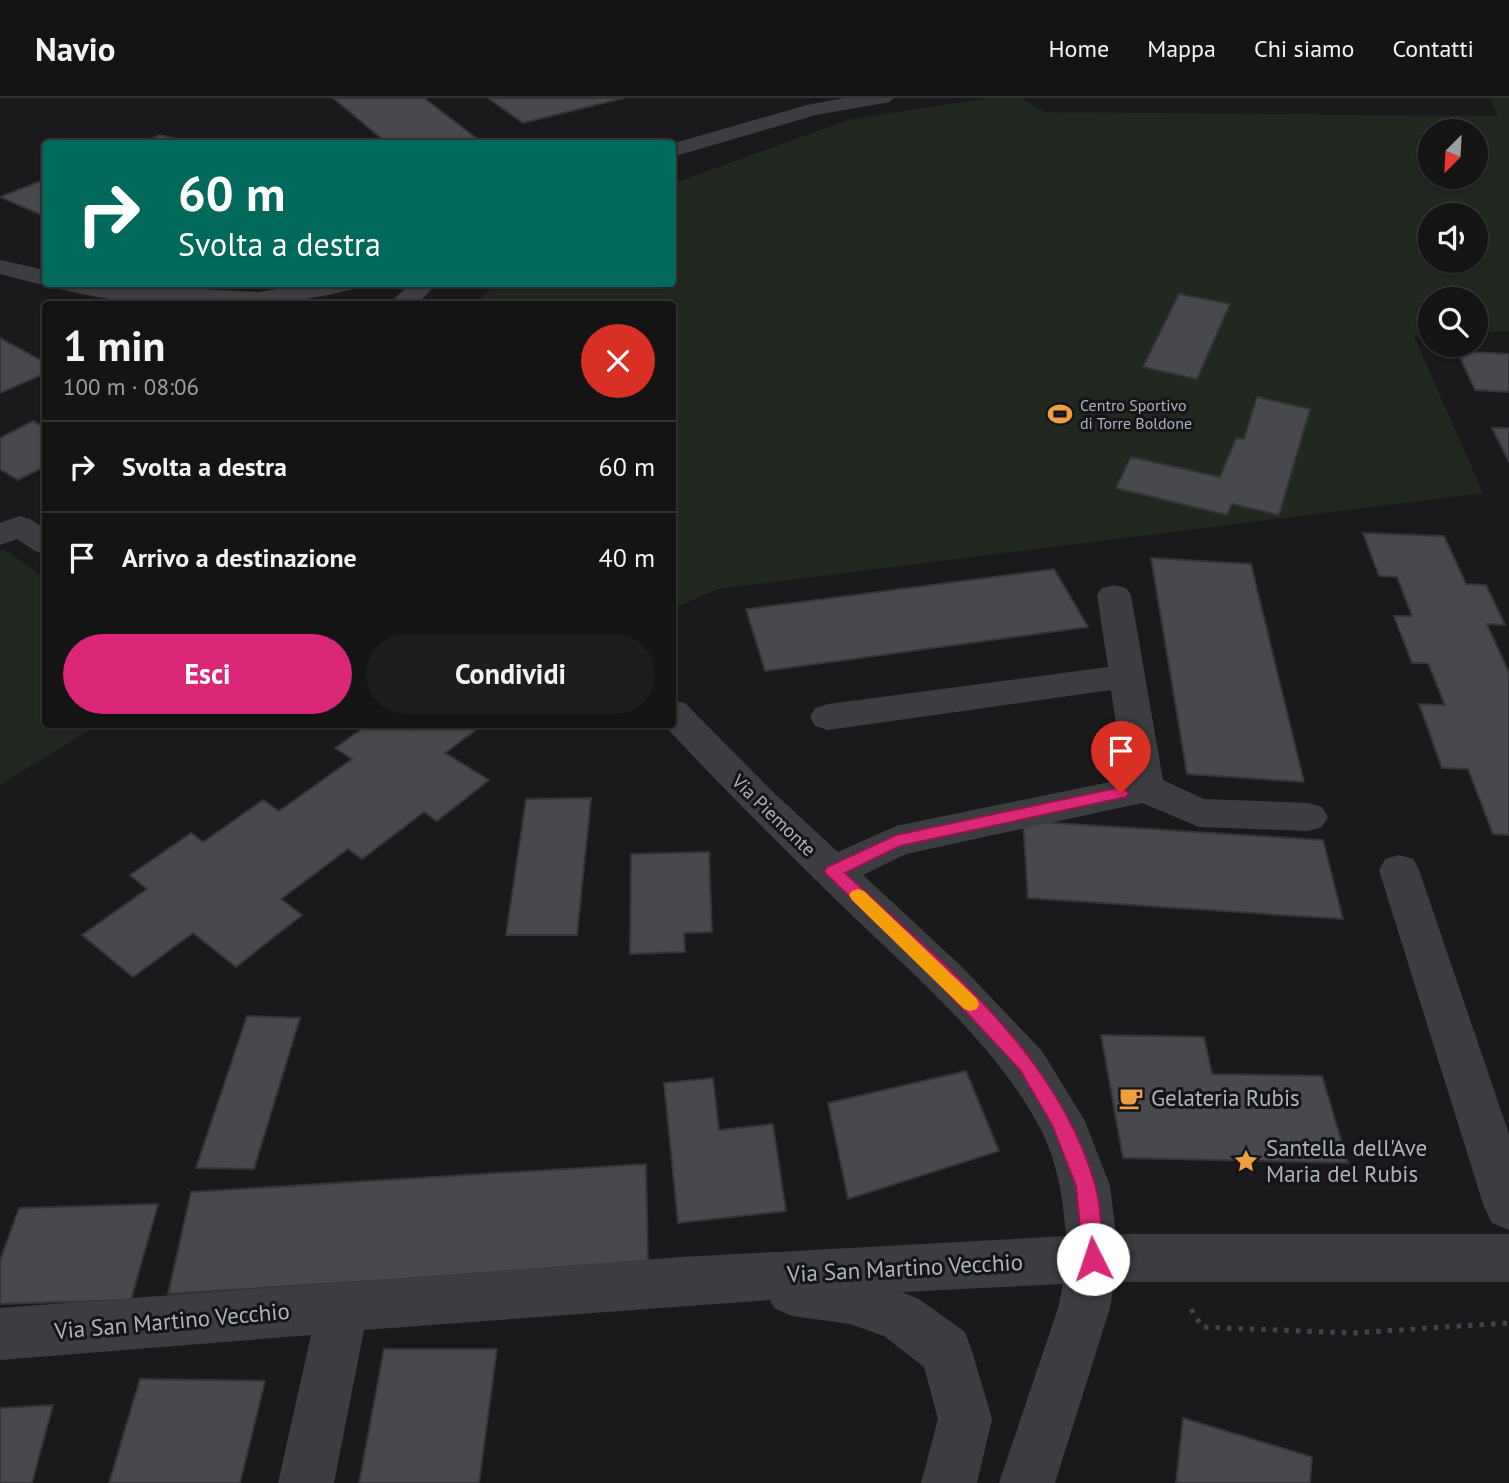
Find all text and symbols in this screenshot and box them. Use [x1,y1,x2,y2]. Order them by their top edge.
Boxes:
text: Navio [35,27,115,70]
text: Home [1048,33,1109,64]
text: Mappa [1147,33,1216,64]
text: Chi siamo [1254,33,1354,64]
text: Contatti [1392,33,1474,64]
north arrow [1418,119,1488,189]
map controls [1418,119,1488,357]
text: 60 m [178,161,285,225]
icon: right [63,168,154,259]
button: sound [1418,203,1488,273]
text: Svolta a destra [178,223,381,265]
button: search [1418,287,1488,357]
text: 1 min [63,318,165,373]
button: close [581,324,655,398]
text: 100 m · 08:06 [63,372,199,401]
place label: Centro Sportivo di Torre Boldone [1080,395,1192,433]
sports icon: Centro Sportivo di Torre Boldone [1046,400,1074,428]
icon: right [63,448,101,486]
text: Svolta a destra [122,450,287,483]
text: 60 m [599,450,655,483]
icon: arrive [63,539,101,577]
text: Arrivo a destinazione [122,541,357,574]
text: 40 m [599,541,655,574]
button: Esci [63,634,352,714]
button: Condividi [366,634,655,714]
pin [1091,721,1151,793]
icon: arrive [1102,732,1140,770]
street label: Via Piemonte [726,768,821,861]
place label: Gelateria Rubis [1151,1083,1300,1112]
cafe icon: Gelateria Rubis [1117,1084,1145,1112]
place label: Santella dell'Ave Maria del Rubis [1266,1133,1427,1188]
place icon: Santella dell'Ave Maria del Rubis [1232,1147,1260,1175]
position arrow [1056,1222,1130,1296]
street label: Via San Martino Vecchio [785,1247,1024,1288]
street label: Via San Martino Vecchio [52,1296,291,1345]

